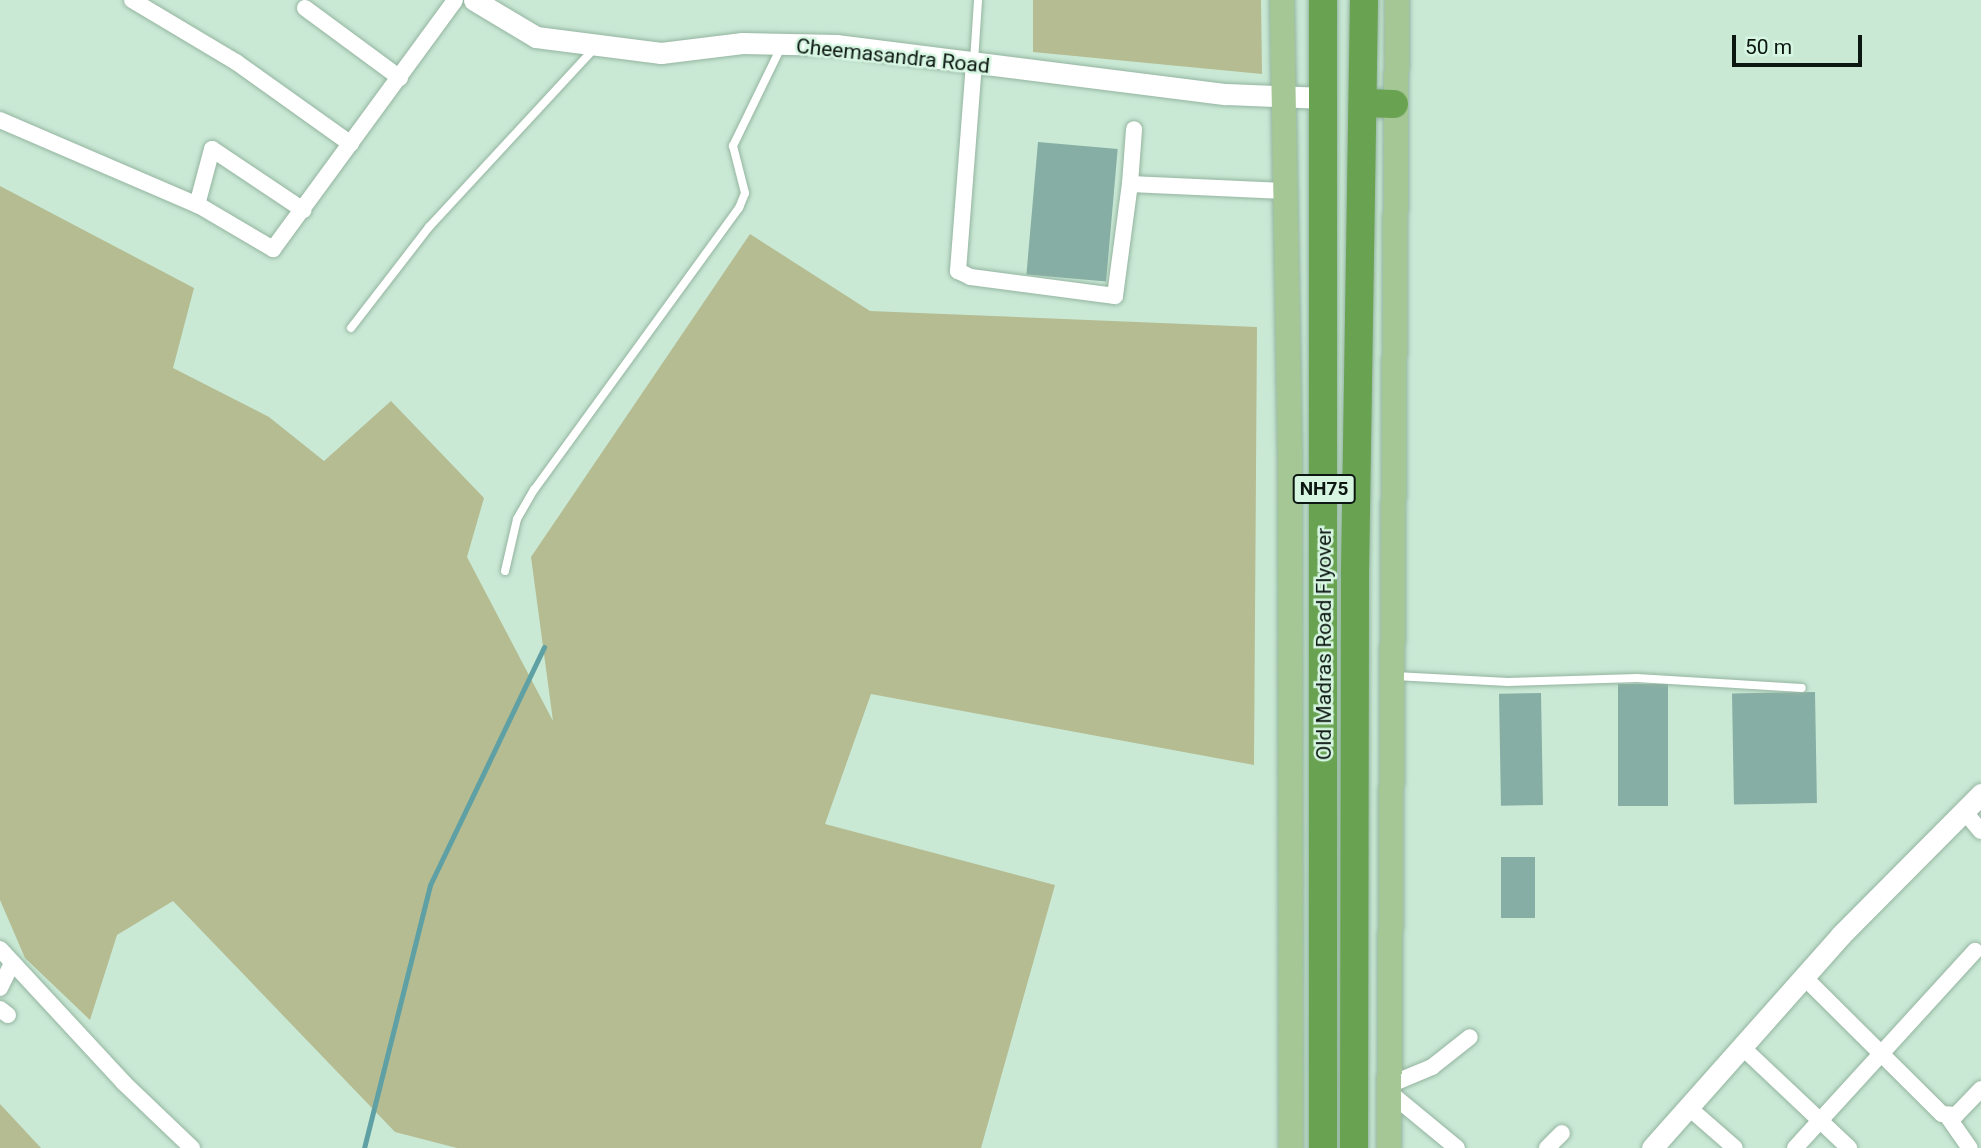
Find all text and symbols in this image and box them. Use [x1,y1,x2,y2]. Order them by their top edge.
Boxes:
scale bar [1736,21,1866,65]
street label: Cheemasandra Road [795,33,991,79]
text: 50 m [1745,35,1792,59]
road number: NH75 [1292,474,1356,504]
street label: Old Madras Road Flyover [1311,528,1337,760]

